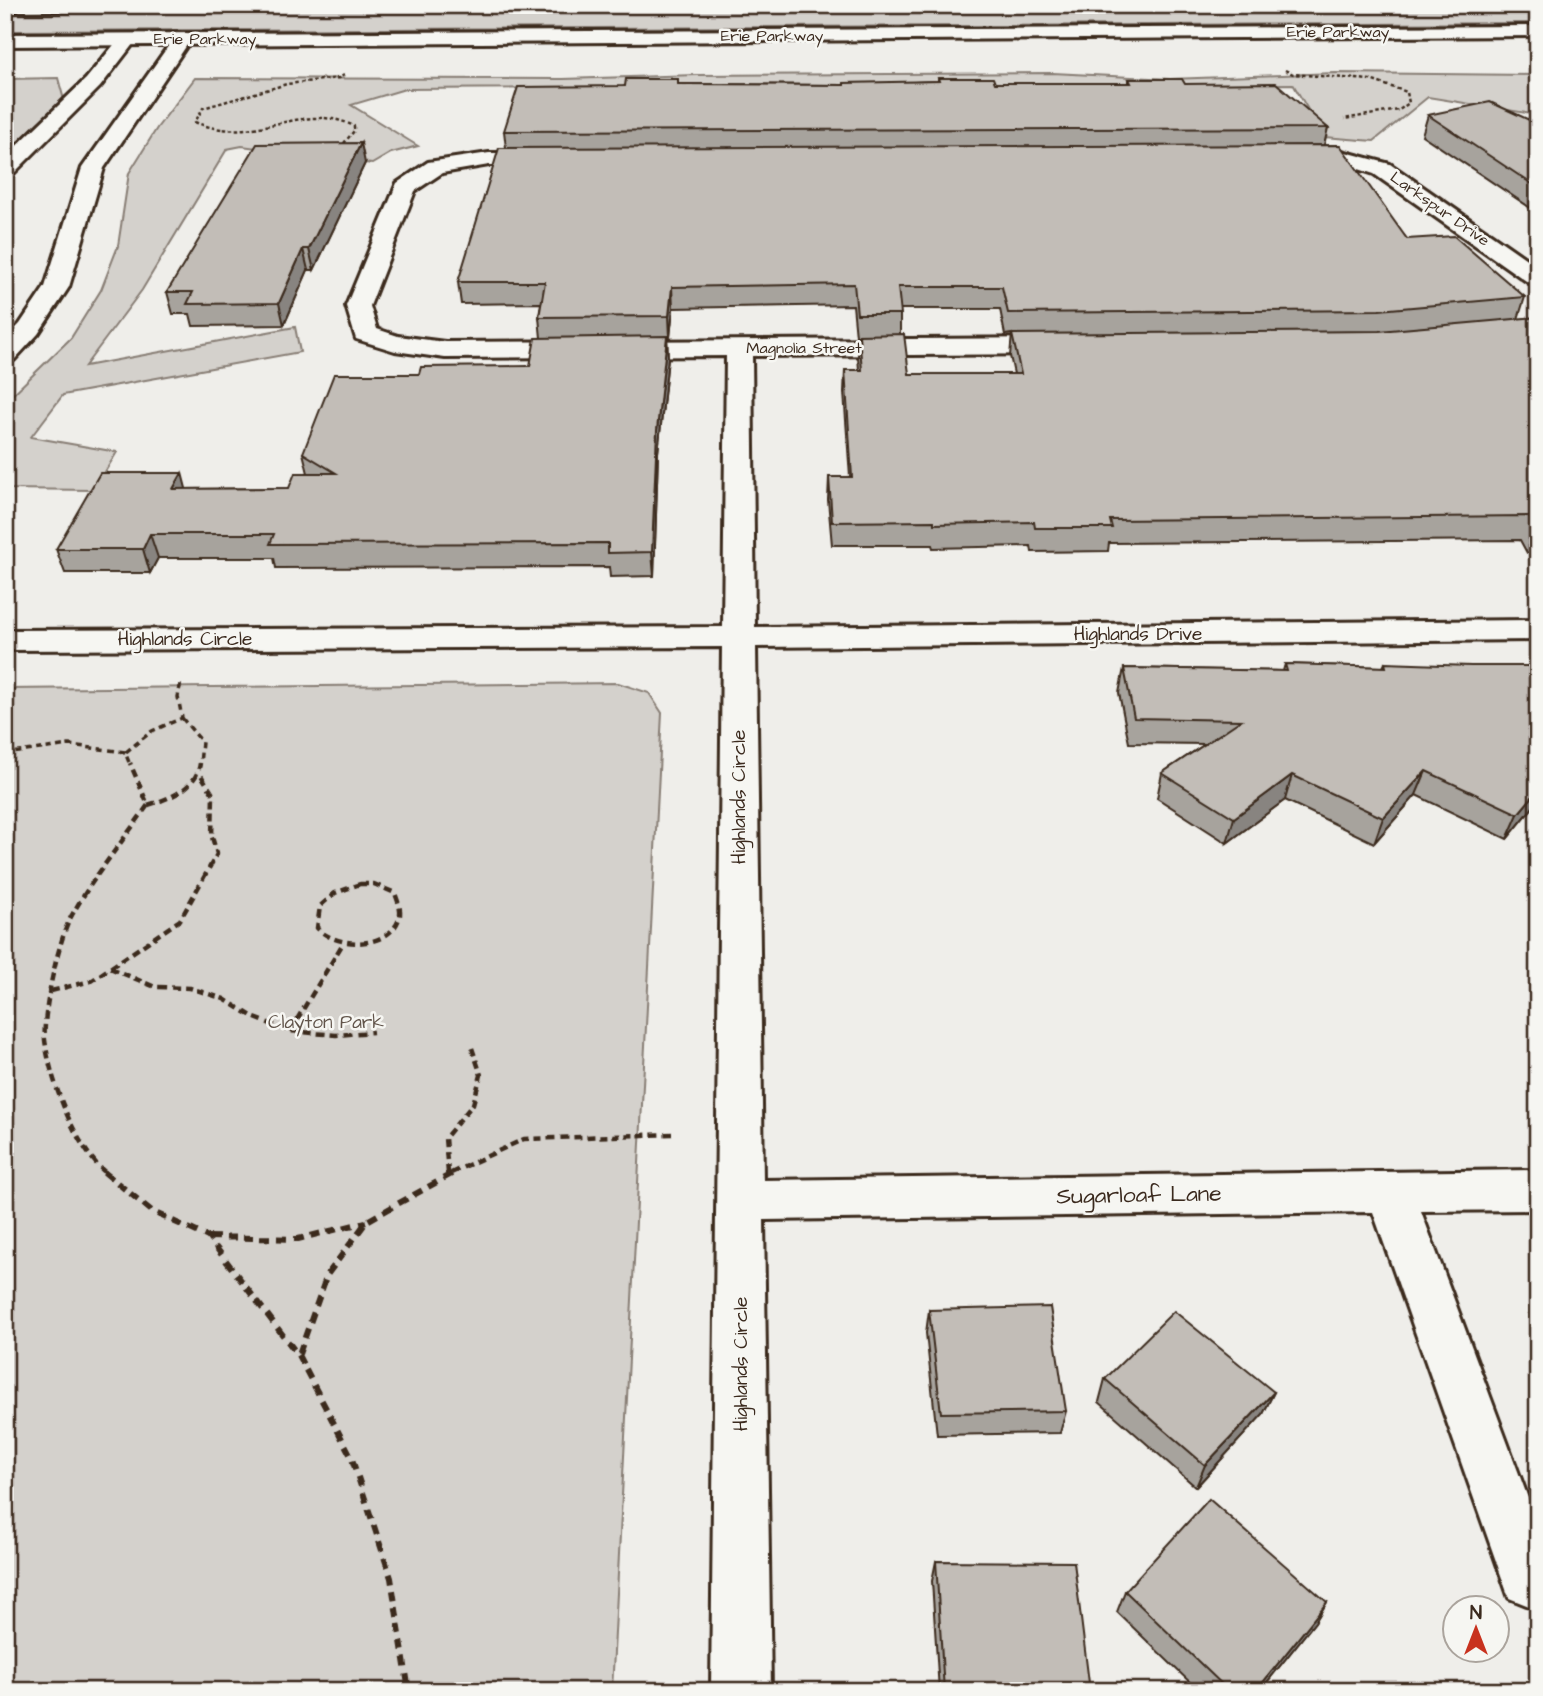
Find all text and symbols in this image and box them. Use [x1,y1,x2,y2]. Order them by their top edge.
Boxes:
street label: Erie Parkway [1287,21,1390,44]
street label: Erie Parkway [721,25,824,48]
street label: Erie Parkway [154,28,257,51]
street label: Larkspur Drive [1386,167,1494,252]
street label: Magnolia Street [746,337,862,360]
street label: Highlands Drive [1074,621,1202,649]
street label: Highlands Circle [118,626,252,654]
street label: Highlands Circle [726,730,754,864]
park label: Clayton Park [268,1009,384,1037]
street label: Sugarloaf Lane [1056,1178,1222,1213]
street label: Highlands Circle [728,1297,756,1431]
north arrow [1442,1594,1512,1664]
text: N [1470,1600,1482,1627]

